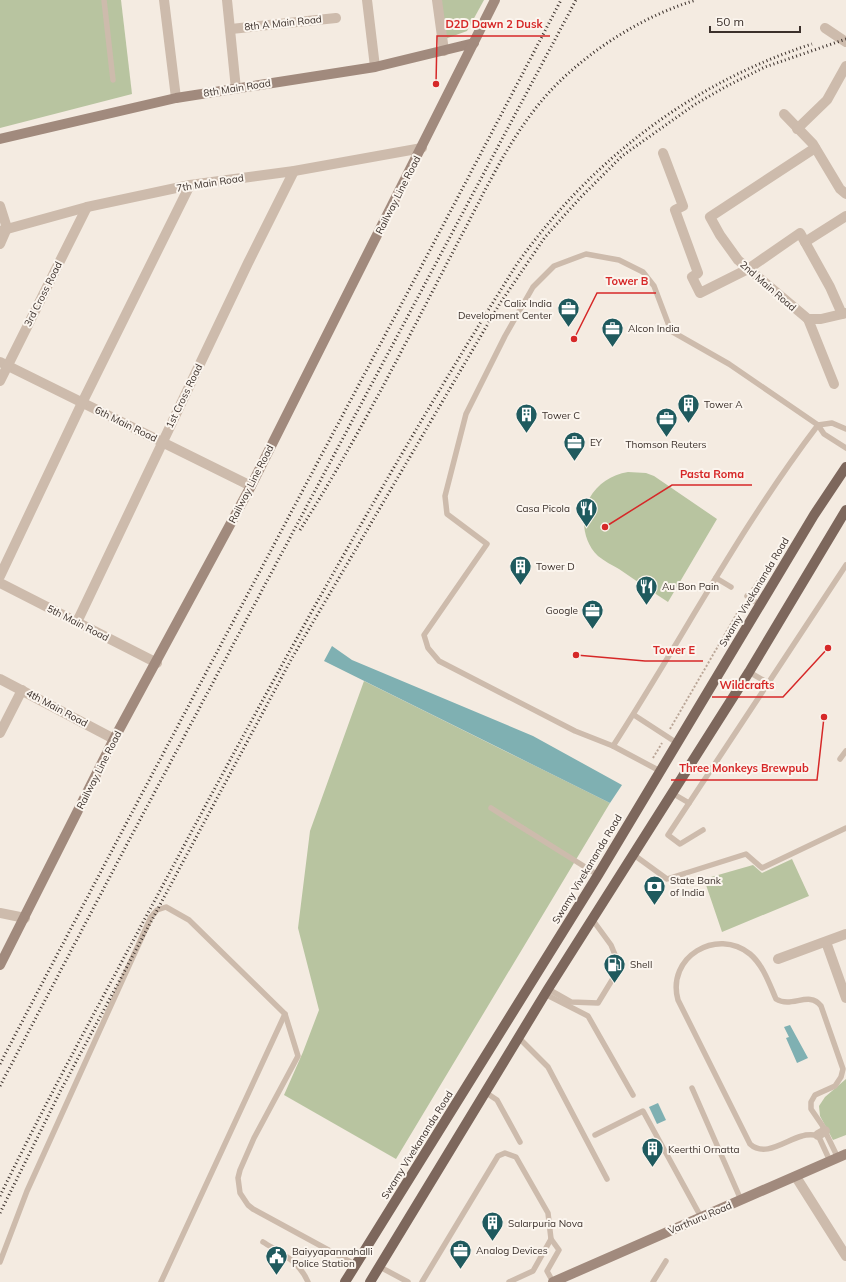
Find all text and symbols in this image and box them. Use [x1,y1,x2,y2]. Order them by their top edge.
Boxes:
scale bar [710,8,800,34]
street label: 8th A Main Road [244,12,322,34]
callout: D2D Dawn 2 Dusk [437,13,550,36]
text: 50 m [716,14,744,29]
text: D2D Dawn 2 Dusk [445,17,543,31]
street label: 8th Main Road [202,76,272,100]
street label: Railway Line Road [373,154,423,236]
street label: 7th Main Road [175,171,245,195]
street label: 2nd Main Road [737,258,799,314]
street label: 3rd Cross Road [21,259,65,329]
callout: Tower B [597,270,656,293]
text: Tower B [606,274,649,288]
office icon: Calix India Development Center [555,296,581,329]
place label: Calix India Development Center [458,297,552,322]
office icon: Alcon India [599,315,625,348]
place label: Alcon India [628,322,680,335]
street label: 1st Cross Road [163,362,205,430]
building icon: Tower A [676,391,702,424]
place label: Tower A [704,398,743,411]
building icon: Tower C [514,402,540,435]
street label: 6th Main Road [93,403,159,445]
office icon: Thomson Reuters [653,405,679,438]
place label: Tower C [542,409,580,422]
office icon: EY [561,429,587,462]
place label: EY [590,436,603,449]
place label: Thomson Reuters [626,438,707,451]
street label: Railway Line Road [226,443,276,525]
callout: Pasta Roma [672,462,752,485]
text: Pasta Roma [680,467,744,481]
restaurant icon: Casa Picola [573,495,599,528]
place label: Casa Picola [516,502,570,515]
street label: Swamy Vivekananda Road [716,535,792,649]
building icon: Tower D [507,553,533,586]
place label: Tower D [536,560,575,573]
restaurant icon: Au Bon Pain [634,573,660,606]
place label: Au Bon Pain [662,580,719,593]
office icon: Google [580,597,606,630]
street label: 5th Main Road [45,602,111,644]
place label: Google [545,604,578,617]
callout: Tower E [645,638,703,661]
text: Tower E [653,643,695,657]
callout: Wildcrafts [712,674,783,697]
text: Wildcrafts [720,678,775,692]
street label: 4th Main Road [24,686,90,730]
street label: Railway Line Road [74,729,124,811]
callout: Three Monkeys Brewpub [671,757,817,780]
text: Three Monkeys Brewpub [679,761,809,775]
street label: Swamy Vivekananda Road [549,812,625,926]
bank icon: State Bank of India [642,873,668,906]
place label: State Bank of India [670,874,722,899]
fuel station icon: Shell [602,951,628,984]
place label: Shell [630,958,652,971]
street label: Swamy Vivekananda Road [378,1088,456,1202]
building icon: Keerthi Ornatta [639,1136,665,1169]
place label: Keerthi Ornatta [668,1143,739,1156]
street label: Varthuru Road [666,1199,734,1237]
building icon: Salarpuria Nova [480,1210,506,1243]
place label: Salarpuria Nova [508,1217,583,1230]
office icon: Analog Devices [448,1237,474,1270]
public building icon: Baiyyapannahalli Police Station [263,1244,289,1277]
place label: Analog Devices [476,1244,548,1257]
place label: Baiyyapannahalli Police Station [292,1245,373,1270]

